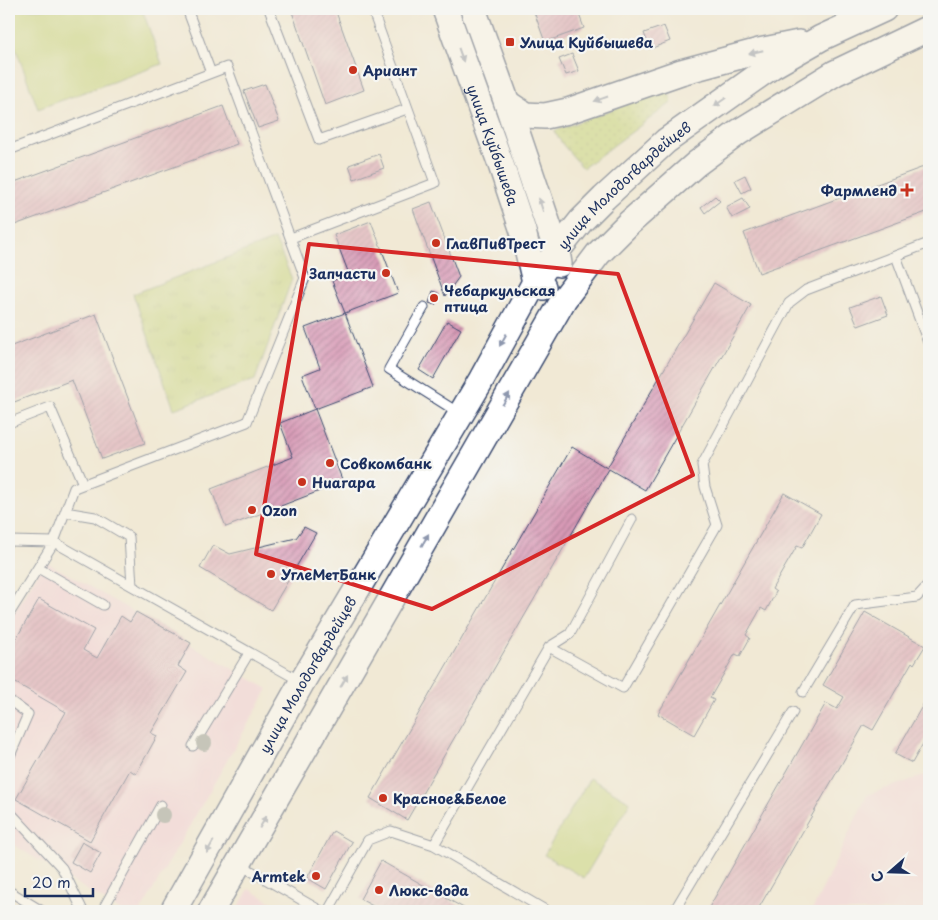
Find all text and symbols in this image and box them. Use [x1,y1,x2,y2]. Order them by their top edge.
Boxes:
place label: Улица Куйбышева [519,32,654,53]
marker: Улица Куйбышева [504,36,516,48]
one-way arrow [458,47,465,62]
one-way arrow [749,48,764,56]
place label: Ариант [363,60,418,81]
marker: Ариант [347,64,359,76]
street label: улица Куйбышева [462,81,524,208]
one-way arrow [593,96,608,104]
one-way arrow [713,97,727,107]
street label: улица Молодогвардейцев [552,116,695,254]
place label: Фармленд [821,180,898,201]
marker: Фармленд [901,184,913,196]
one-way arrow [537,197,545,212]
place label: ГлавПивТрест [446,233,546,254]
marker: ГлавПивТрест [430,237,442,249]
place label: Запчасти [308,263,376,284]
marker: Запчасти [380,267,392,279]
place label: Чебаркульская птица [444,280,556,317]
marker: Чебаркульская птица [428,292,440,304]
one-way arrow [499,333,508,347]
one-way arrow [502,392,511,406]
place label: Совкомбанк [340,453,432,474]
marker: Совкомбанк [324,457,336,469]
place label: Ниагара [312,472,376,493]
marker: Ниагара [296,476,308,488]
place label: Ozon [262,500,297,521]
marker: Ozon [246,504,258,516]
one-way arrow [421,533,430,546]
place label: УглеМетБанк [280,564,376,585]
marker: УглеМетБанк [265,568,277,580]
street label: улица Молодогвардейцев [254,592,361,757]
one-way arrow [340,673,348,688]
place label: Красное&Белое [393,788,507,809]
marker: Красное&Белое [377,792,389,804]
one-way arrow [259,814,267,829]
one-way arrow [205,840,214,853]
north arrow [866,848,916,898]
scale bar [25,865,92,897]
place label: Armtek [251,866,307,887]
text: С [866,868,889,885]
text: 20 m [32,870,71,893]
marker: Armtek [310,870,322,882]
place label: Люкс-вода [389,880,469,901]
marker: Люкс-вода [373,884,385,896]

